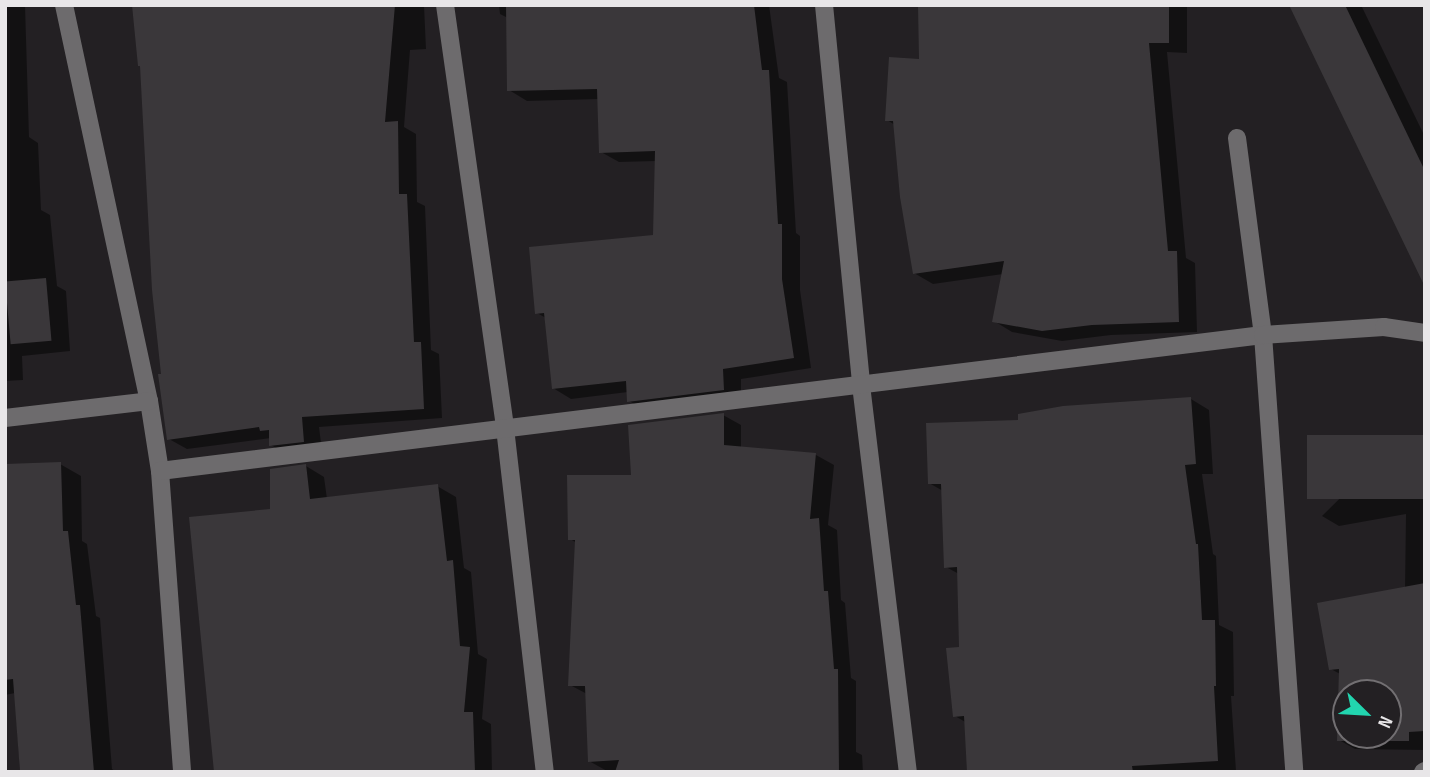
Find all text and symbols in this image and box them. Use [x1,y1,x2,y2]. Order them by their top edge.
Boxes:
north arrow [1332,679,1402,749]
text: N [1372,713,1397,731]

